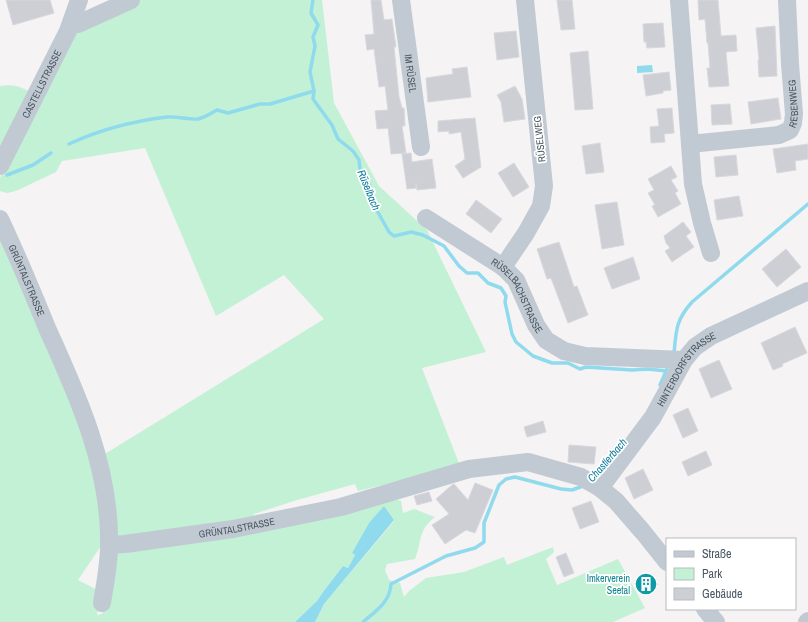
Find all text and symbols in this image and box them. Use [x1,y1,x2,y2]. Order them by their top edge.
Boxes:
street label: CASTELLSTRASSE [19,48,64,120]
street label: IM RÜSEL [401,53,420,94]
street label: REBENWEG [785,79,801,130]
street label: RÜSELWEG [531,115,548,163]
water label: Rüselbach [355,168,383,212]
street label: GRÜNTALSTRASSE [6,243,48,318]
street label: RÜSELBACHSTRASSE [489,255,546,336]
street label: HINTERDORFSTRASSE [654,329,718,409]
water label: Chastlerbach [584,435,630,485]
street label: GRÜNTALSTRASSE [198,515,276,541]
legend [666,538,796,610]
text: Straße [702,546,732,562]
text: Park [702,566,722,582]
building icon: Imkerverein Seetal [633,571,659,597]
place label: Imkerverein Seetal [587,572,630,597]
text: Gebäude [702,586,743,602]

